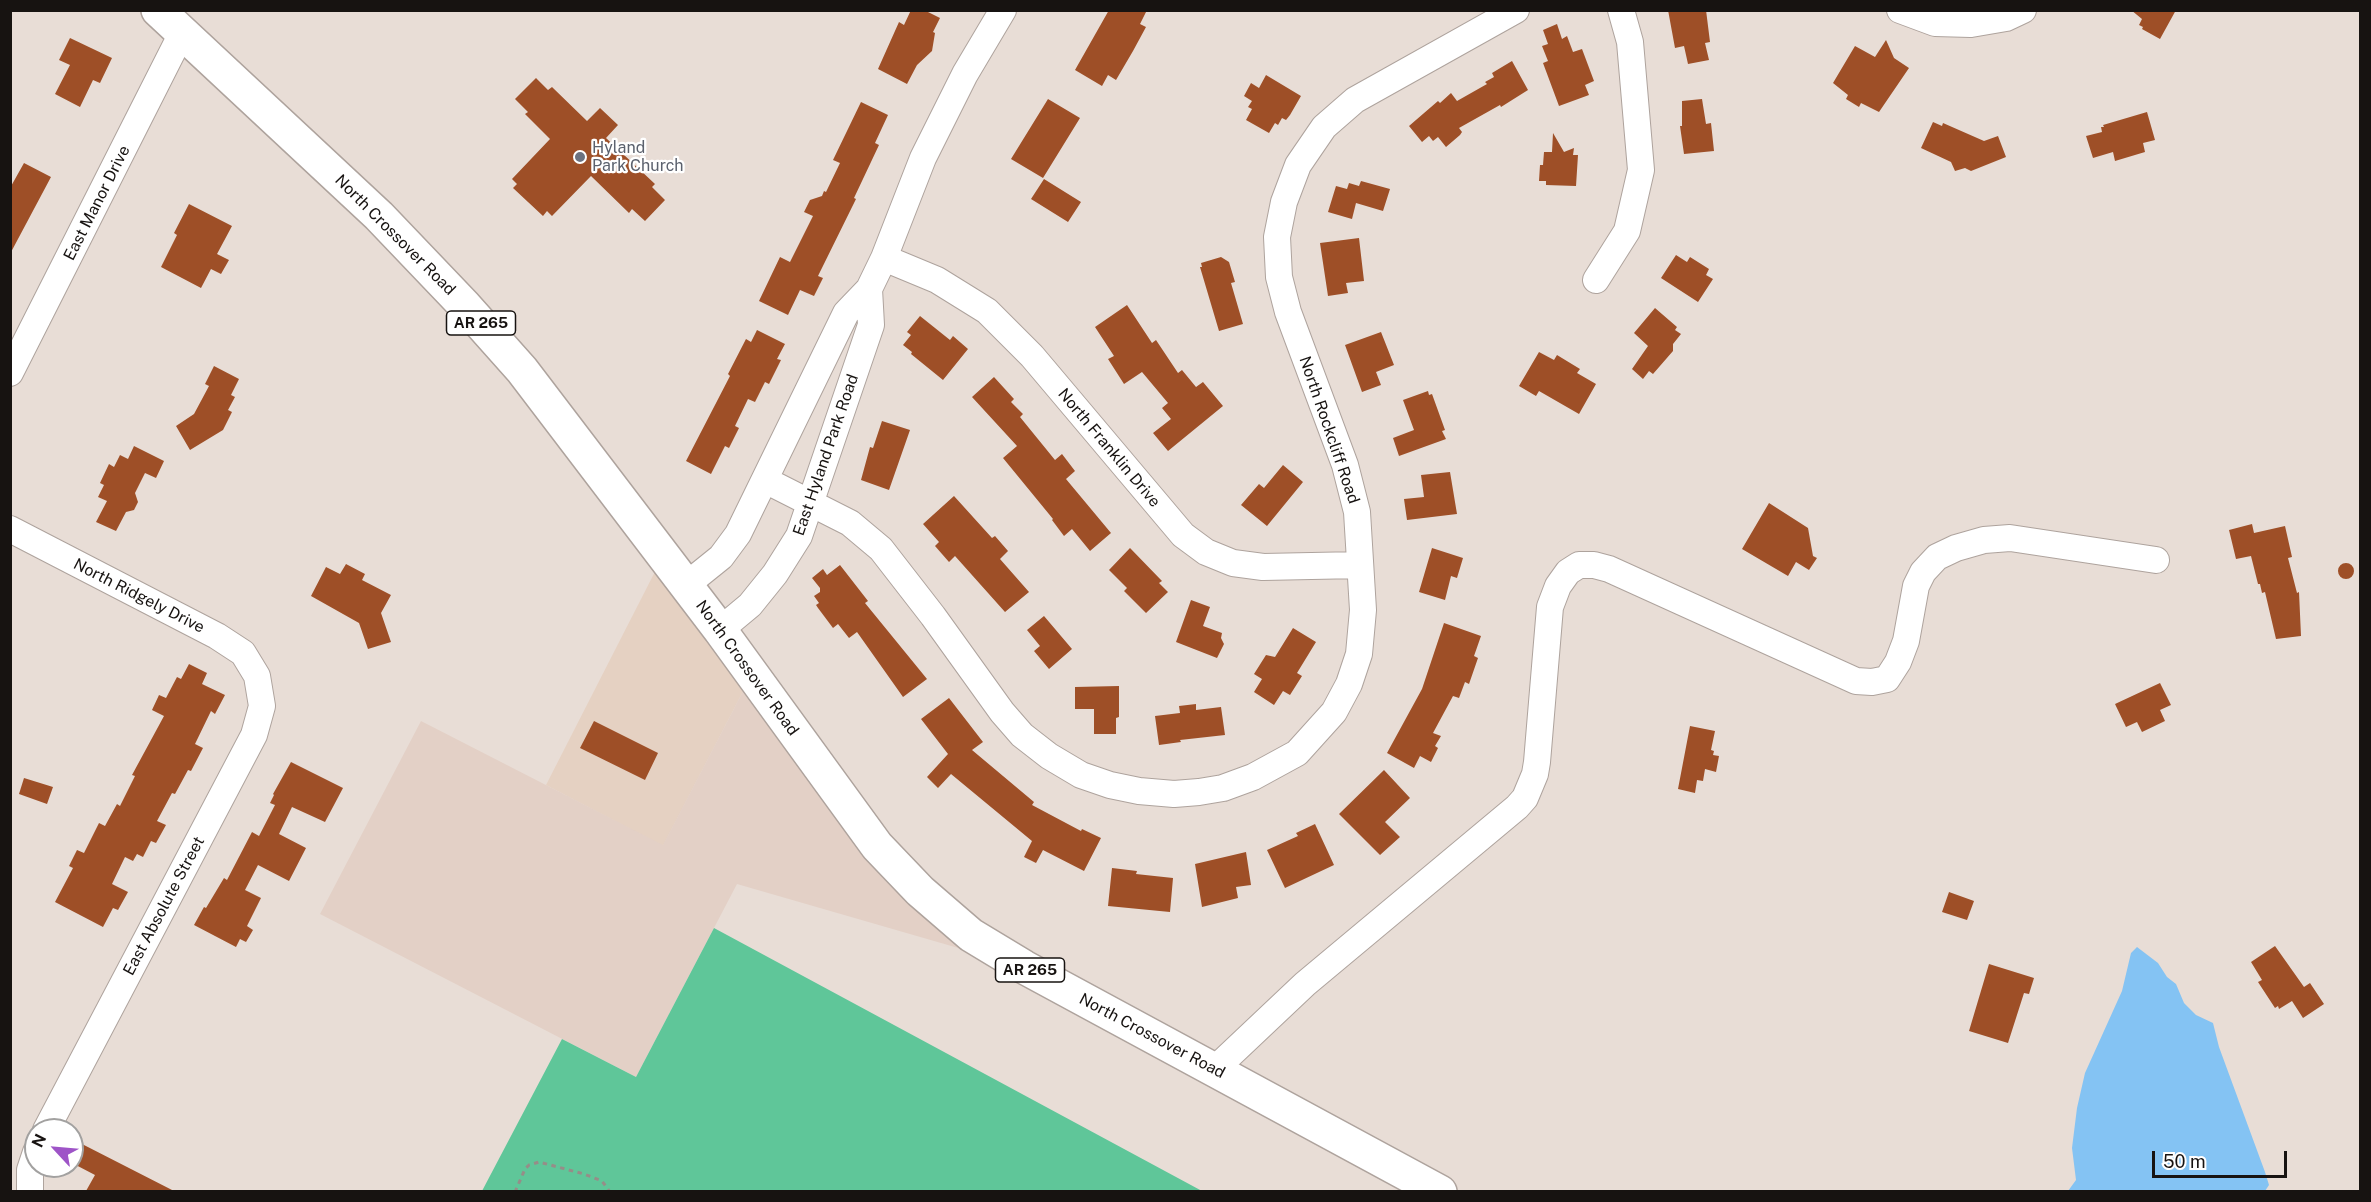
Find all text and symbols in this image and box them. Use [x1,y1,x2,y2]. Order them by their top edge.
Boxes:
place label: Hyland Park Church [592,138,684,176]
street label: East Manor Drive [60,142,134,264]
marker: Hyland Park Church [573,150,587,164]
street label: North Crossover Road [331,171,459,299]
road number: AR 265 [446,311,516,335]
street label: North Rockcliff Road [1295,354,1363,506]
street label: East Hyland Park Road [789,372,863,538]
street label: North Franklin Drive [1054,385,1164,511]
street label: North Ridgely Drive [70,555,208,637]
street label: North Crossover Road [691,597,803,739]
street label: East Absolute Street [119,833,209,979]
road number: AR 265 [996,958,1064,982]
street label: North Crossover Road [1076,989,1228,1083]
north arrow [24,1118,84,1178]
text: N [28,1131,50,1151]
scale bar [2155,1139,2290,1177]
text: 50 m [2163,1151,2206,1172]

